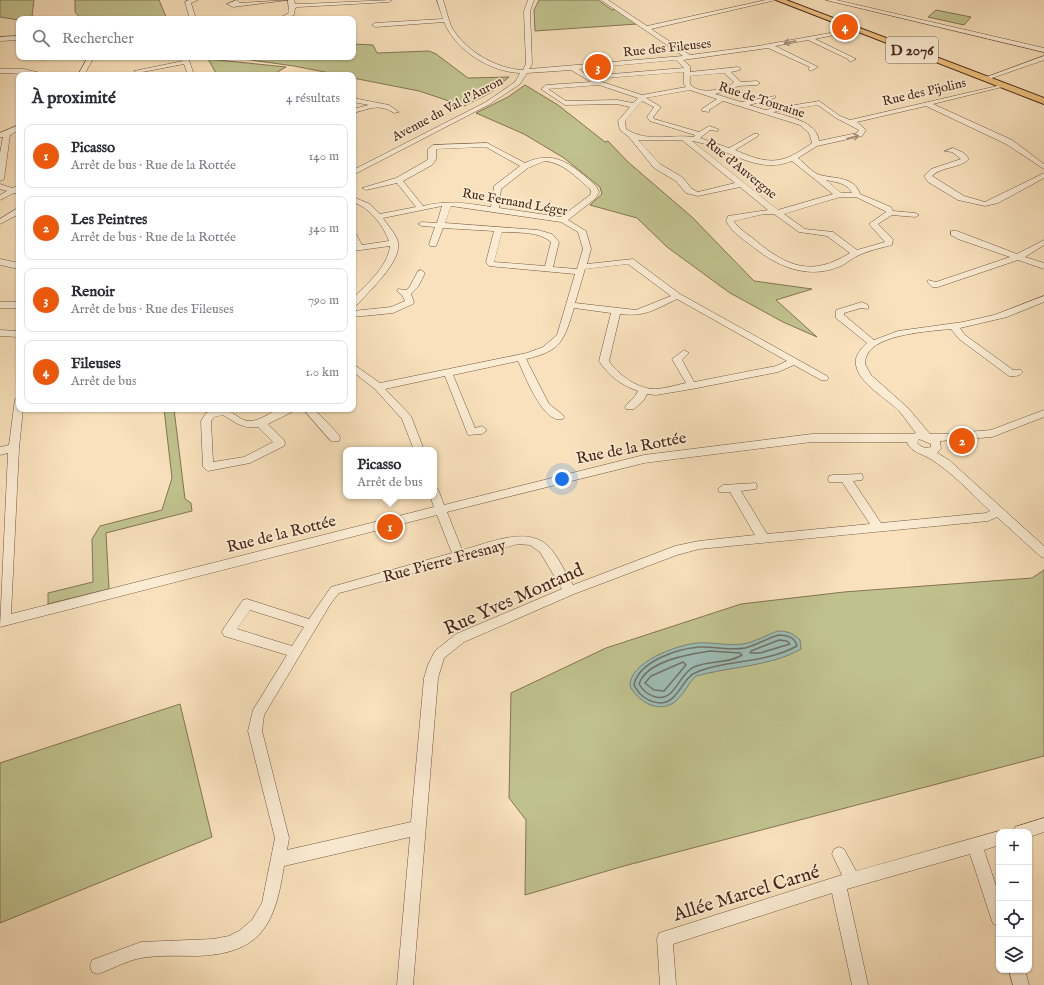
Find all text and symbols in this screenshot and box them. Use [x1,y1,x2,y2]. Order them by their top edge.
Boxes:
pin: 4 [832,12,858,42]
search box [16,16,356,60]
icon: search [30,27,52,49]
text: Rechercher [62,29,134,48]
street label: Rue des Fileuses [622,35,713,62]
road number: D 2076 [886,37,938,63]
one-way arrow [784,39,797,47]
pin: 3 [585,52,611,82]
street label: Avenue du Val d'Auron [389,73,506,146]
street label: Rue des Pijolins [881,75,968,110]
street label: Rue de Touraine [716,78,807,122]
text: À proximité [32,88,116,109]
text: 4 résultats [286,90,340,107]
one-way arrow [846,133,859,140]
street label: Rue d'Auvergne [702,135,780,203]
text: Picasso [71,138,115,157]
text: 1 [44,148,48,165]
text: 140 m [309,148,339,165]
text: Arrêt de bus · Rue de la Rottée [71,157,236,174]
street label: Rue Fernand Léger [461,185,569,220]
text: Les Peintres [71,210,147,229]
text: 2 [43,220,49,237]
text: 340 m [309,220,339,237]
text: Arrêt de bus · Rue de la Rottée [71,229,236,246]
text: Renoir [71,282,115,301]
text: 3 [44,292,48,309]
text: 790 m [308,292,339,309]
text: Arrêt de bus · Rue des Fileuses [71,301,234,318]
text: Fileuses [71,354,121,373]
text: 4 [43,364,49,381]
text: 1.0 km [305,364,339,381]
text: Arrêt de bus [71,373,137,390]
pin: 2 [949,426,975,456]
street label: Rue de la Rottée [575,428,688,469]
popup [343,447,437,499]
text: Picasso [357,455,401,474]
your location [552,469,572,489]
text: Arrêt de bus [357,474,423,491]
street label: Rue de la Rottée [225,512,338,558]
pin: 1 [377,512,403,542]
street label: Rue Pierre Fresnay [381,536,508,588]
street label: Rue Yves Montand [440,558,588,641]
map controls [996,829,1032,973]
button: + [996,829,1032,865]
street label: Allée Marcel Carné [670,860,823,928]
button: − [996,865,1032,901]
button: locate [996,901,1032,937]
button: layers [996,937,1032,973]

